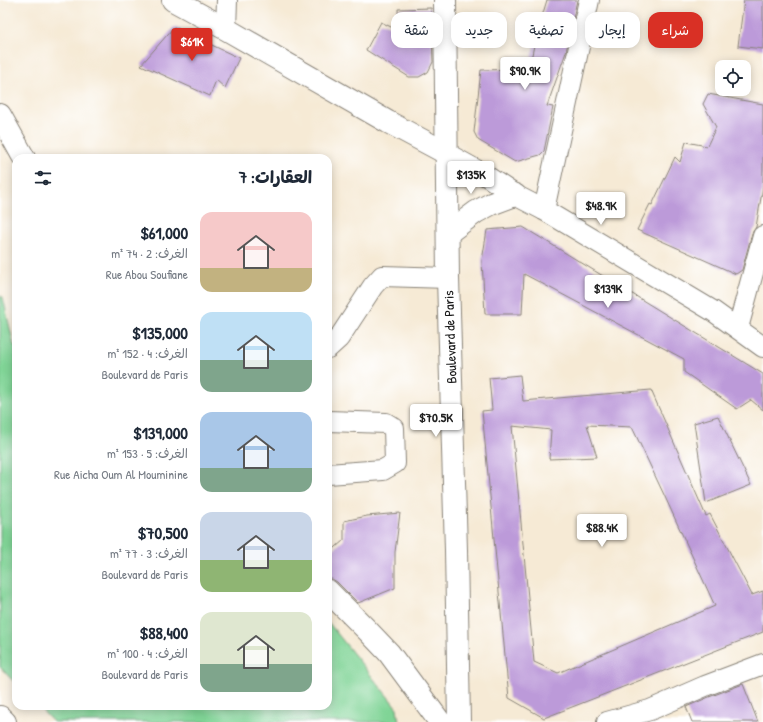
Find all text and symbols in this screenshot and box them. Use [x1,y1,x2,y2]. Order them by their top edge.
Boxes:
chip: شقة [391,12,443,48]
chip: جديد [451,12,507,48]
chip: تصفية [515,12,577,48]
chip: إيجار [585,12,640,48]
chip: شراء [648,12,703,48]
pin: $61K [168,28,216,62]
text: $61K [180,32,204,50]
pin: $90.9K [492,57,558,91]
map controls [715,60,751,96]
button: locate [715,60,751,96]
text: $90.9K [509,61,541,79]
pin: $135K [443,161,499,195]
text: العقارات: 7 [239,165,312,188]
text: $135K [456,165,486,183]
icon: filters [32,167,54,189]
pin: $48.9K [568,192,634,226]
text: $48.9K [585,196,617,214]
text: $61,000 [140,221,188,244]
icon: home [232,228,280,276]
text: الغرف: 2 · 74 m² [111,244,188,262]
text: Rue Abou Soufiane [106,265,188,283]
pin: $139K [580,275,636,309]
text: $139K [594,279,622,297]
street label: Boulevard de Paris [438,290,461,384]
text: $135,000 [132,321,188,344]
icon: home [232,328,280,376]
text: الغرف: 4 · 152 m² [107,344,188,362]
text: Boulevard de Paris [101,365,188,383]
pin: $70.5K [403,404,469,438]
text: $70.5K [419,408,453,426]
text: $139,000 [133,421,188,444]
icon: home [232,428,280,476]
text: الغرف: 5 · 153 m² [107,444,188,462]
text: Rue Aicha Oum Al Mouminine [54,465,188,483]
pin: $88.4K [569,514,635,548]
text: $88.4K [586,518,618,536]
text: $70,500 [137,521,188,544]
icon: home [232,528,280,576]
text: الغرف: 3 · 77 m² [110,544,188,562]
text: Boulevard de Paris [101,565,188,583]
text: $88,400 [140,621,188,644]
icon: home [232,628,280,676]
text: الغرف: 4 · 100 m² [107,644,188,662]
text: Boulevard de Paris [101,665,188,683]

